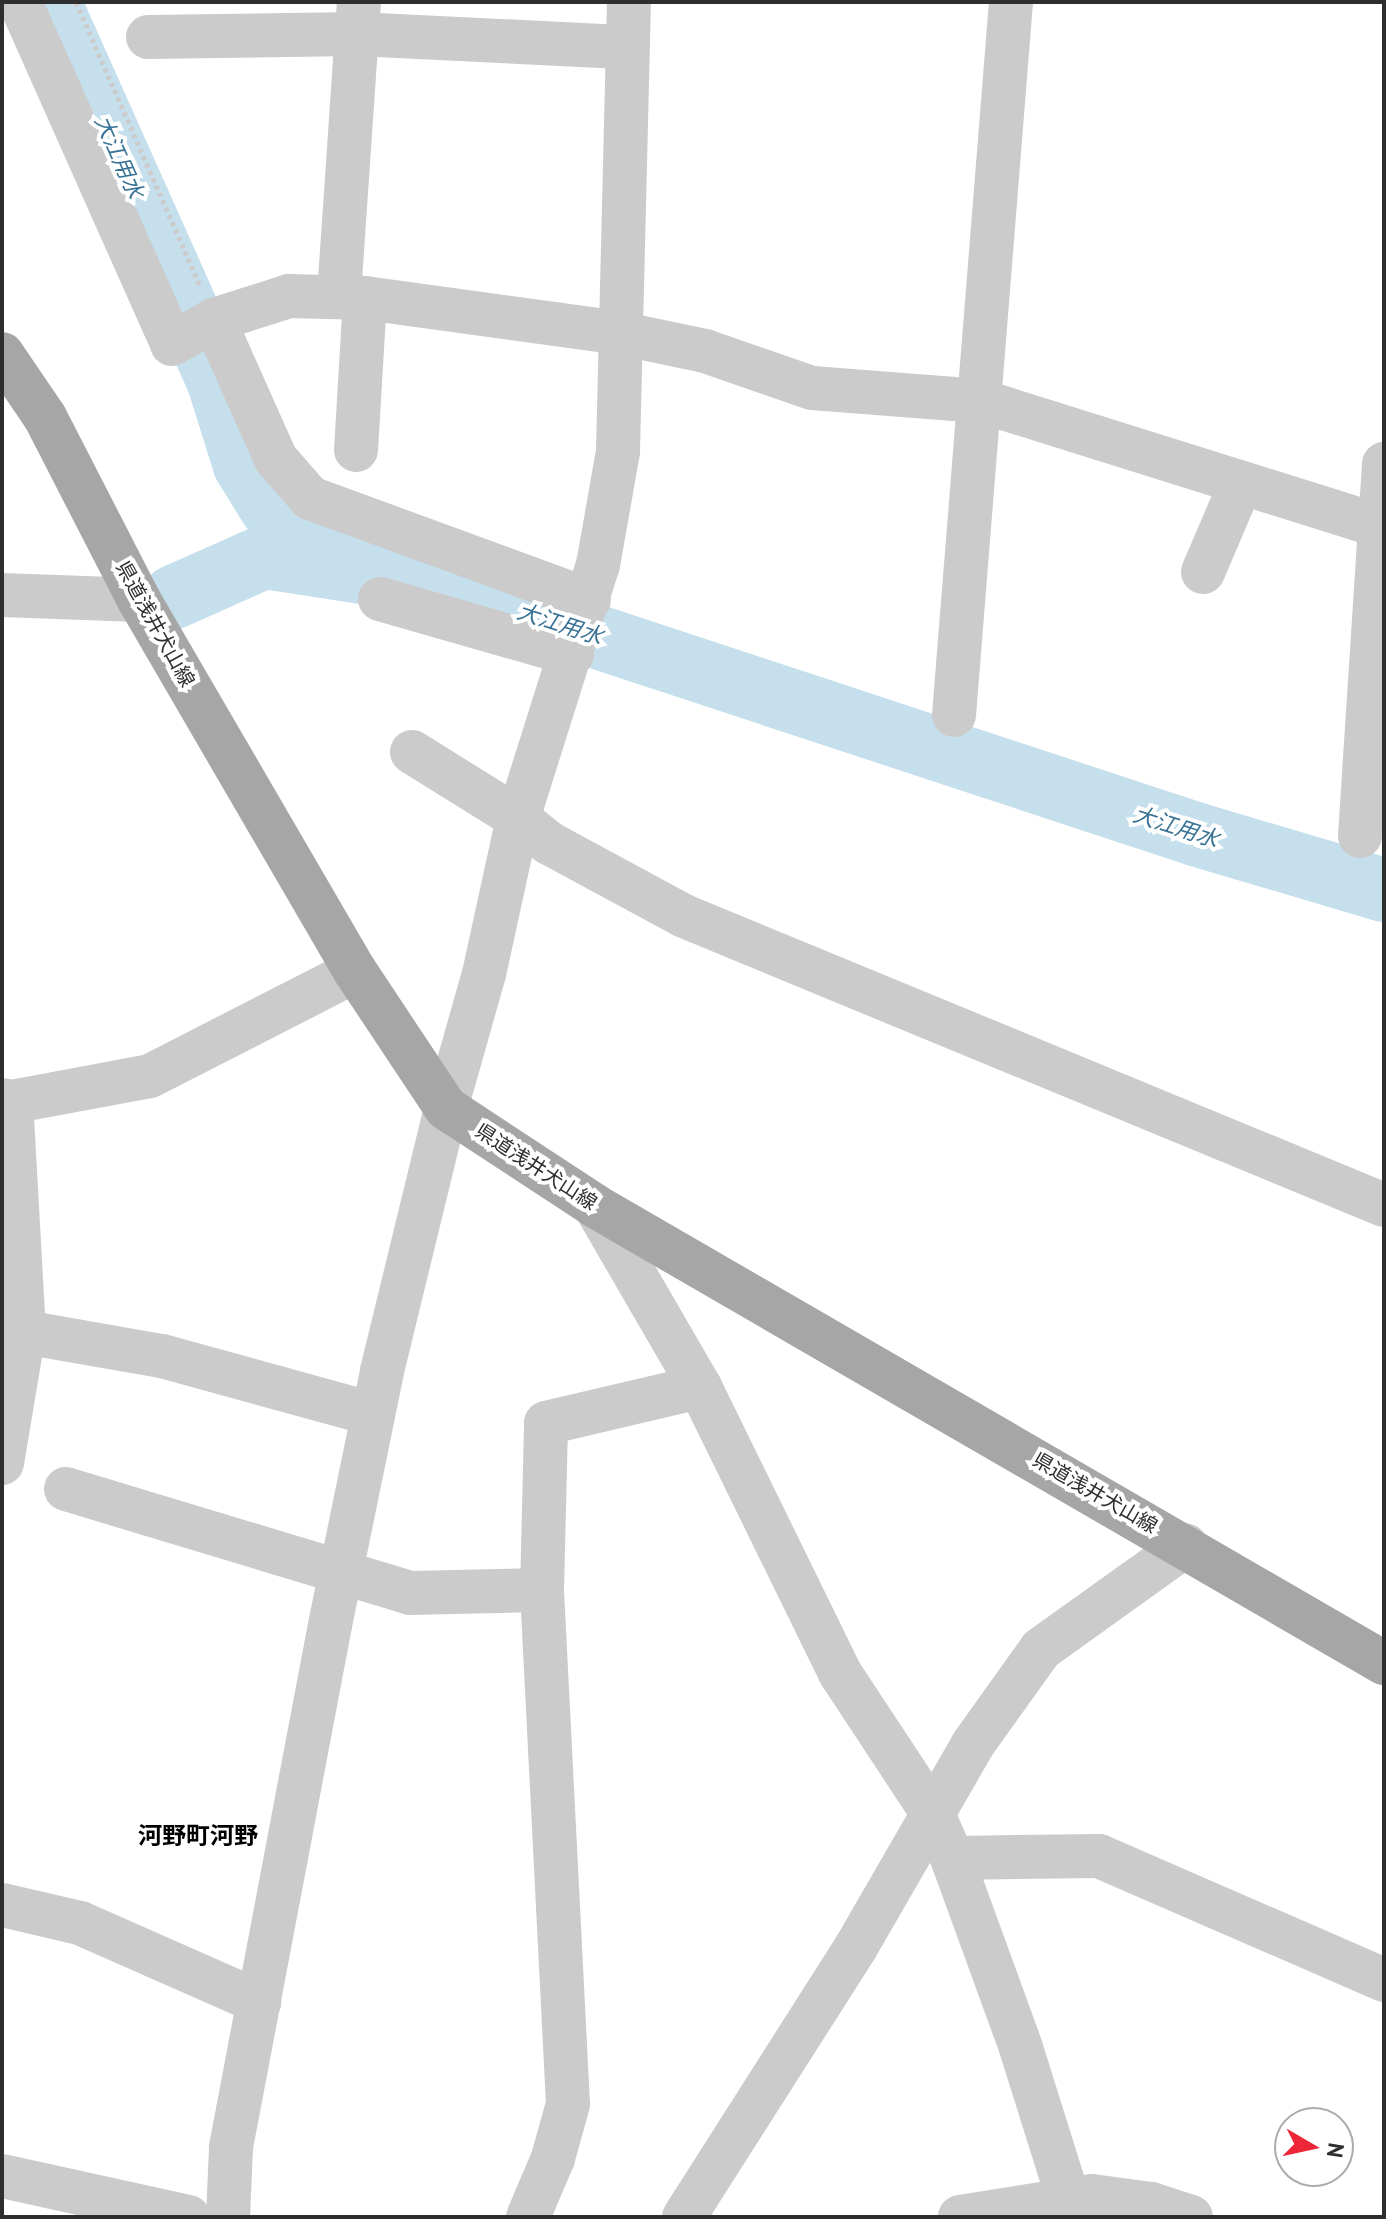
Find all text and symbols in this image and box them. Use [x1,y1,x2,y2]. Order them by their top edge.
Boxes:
water label: 大江用水 [89,111,149,203]
street label: 県道浅井犬山線 [111,557,199,691]
water label: 大江用水 [514,598,606,650]
water label: 大江用水 [1130,801,1222,853]
street label: 県道浅井犬山線 [471,1119,601,1215]
street label: 県道浅井犬山線 [1028,1448,1162,1538]
district label: 河野町河野 [138,1822,258,1850]
north arrow [1274,2107,1354,2187]
text: N [1321,2141,1351,2160]

